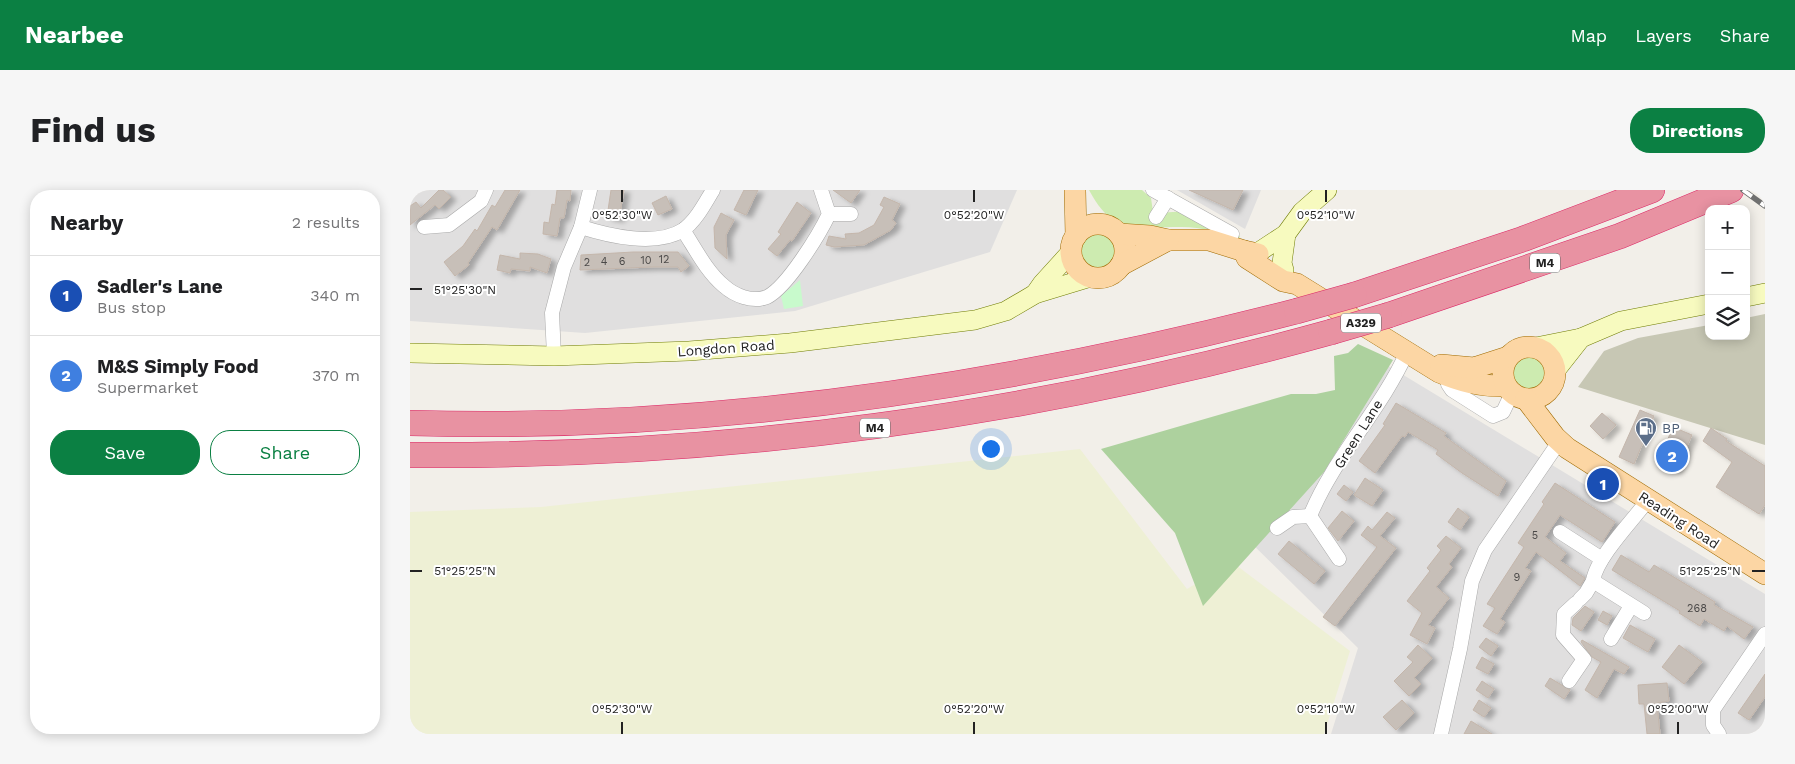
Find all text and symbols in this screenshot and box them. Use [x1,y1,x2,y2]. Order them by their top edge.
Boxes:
text: Nearbee [25,21,124,49]
text: Map [1570,25,1607,46]
text: Layers [1635,25,1692,46]
text: Share [1720,25,1770,46]
button: Directions [1630,108,1765,153]
text: Find us [30,109,156,151]
map controls [1705,205,1750,340]
button: + [1705,205,1750,250]
text: 0°52'30"W [592,208,653,222]
text: 0°52'20"W [944,208,1005,222]
text: 0°52'10"W [1297,208,1356,222]
text: Nearby [50,210,123,235]
text: 2 results [292,213,360,232]
button: − [1705,250,1750,295]
house number: 12 [659,253,669,266]
house number: 10 [640,254,652,267]
road number: M4 [1530,254,1560,272]
house number: 4 [601,255,608,268]
house number: 6 [619,255,626,268]
house number: 2 [584,256,590,269]
text: Sadler's Lane [97,275,223,298]
text: 51°25'30"N [434,283,496,297]
text: 1 [63,286,69,305]
text: 340 m [310,286,360,305]
button: layers [1705,295,1750,340]
text: Bus stop [97,298,166,317]
road number: A329 [1341,314,1381,332]
street label: Longdon Road [677,337,775,359]
text: M&S Simply Food [97,355,259,378]
text: 2 [61,366,71,385]
text: 370 m [312,366,360,385]
text: Supermarket [97,378,198,397]
street label: Green Lane [1330,397,1386,471]
fuel station icon: BP [1634,416,1658,447]
road number: M4 [860,418,890,438]
place label: BP [1662,420,1680,436]
button: Save [50,430,200,475]
button: Share [210,430,360,475]
your location [978,436,1004,462]
pin: 2 [1656,437,1688,475]
pin: 1 [1587,465,1619,503]
street label: Reading Road [1636,488,1722,552]
house number: 5 [1532,529,1538,542]
text: 51°25'25"N [434,564,496,578]
text: 51°25'25"N [1679,564,1741,578]
house number: 9 [1514,571,1521,584]
house number: 268 [1687,602,1707,615]
text: 0°52'30"W [592,702,653,716]
text: 0°52'20"W [944,702,1005,716]
text: 0°52'10"W [1297,702,1356,716]
text: 0°52'00"W [1647,702,1709,716]

